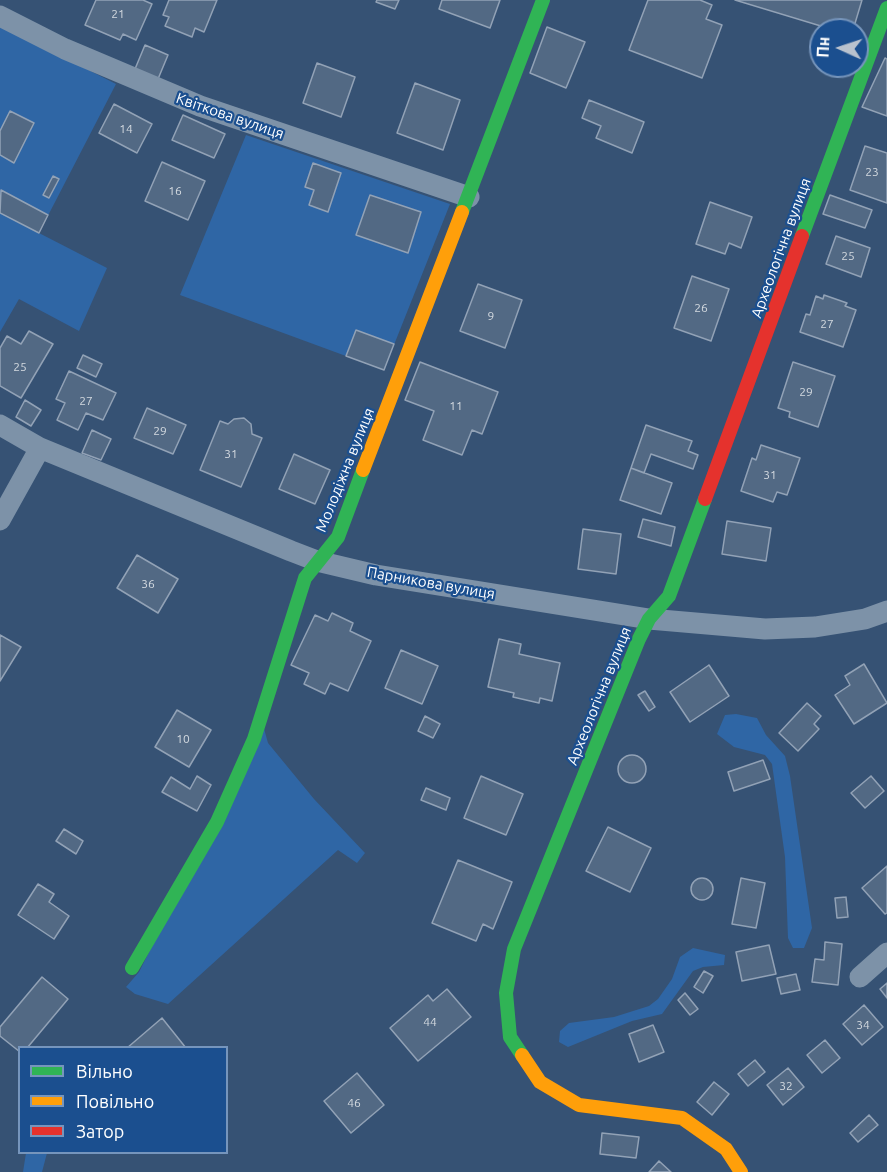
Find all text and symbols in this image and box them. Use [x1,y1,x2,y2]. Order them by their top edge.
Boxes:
house number: 21 [111,7,125,21]
north arrow [809,18,869,78]
text: Пн [813,36,833,58]
street label: Квіткова вулиця [174,89,286,143]
house number: 14 [119,122,133,136]
house number: 23 [865,165,879,179]
street label: Археологічна вулиця [747,176,815,320]
house number: 16 [168,184,182,198]
house number: 25 [841,249,855,263]
house number: 26 [694,301,708,315]
house number: 9 [488,309,494,323]
house number: 27 [820,317,834,331]
house number: 25 [13,360,27,374]
house number: 29 [799,385,813,399]
house number: 27 [79,394,93,408]
house number: 11 [449,399,463,413]
street label: Молодіжна вулиця [312,405,378,535]
house number: 29 [153,424,167,438]
house number: 31 [224,447,238,461]
house number: 31 [763,468,777,482]
street label: Парникова вулиця [366,563,496,603]
house number: 36 [141,577,155,591]
street label: Археологічна вулиця [563,624,635,768]
house number: 10 [176,732,190,746]
house number: 44 [423,1015,437,1029]
house number: 34 [856,1018,870,1032]
legend [18,1046,228,1154]
text: Вільно [76,1061,133,1081]
house number: 32 [779,1079,793,1093]
text: Повільно [76,1091,154,1111]
house number: 46 [347,1096,361,1110]
text: Затор [76,1121,124,1141]

